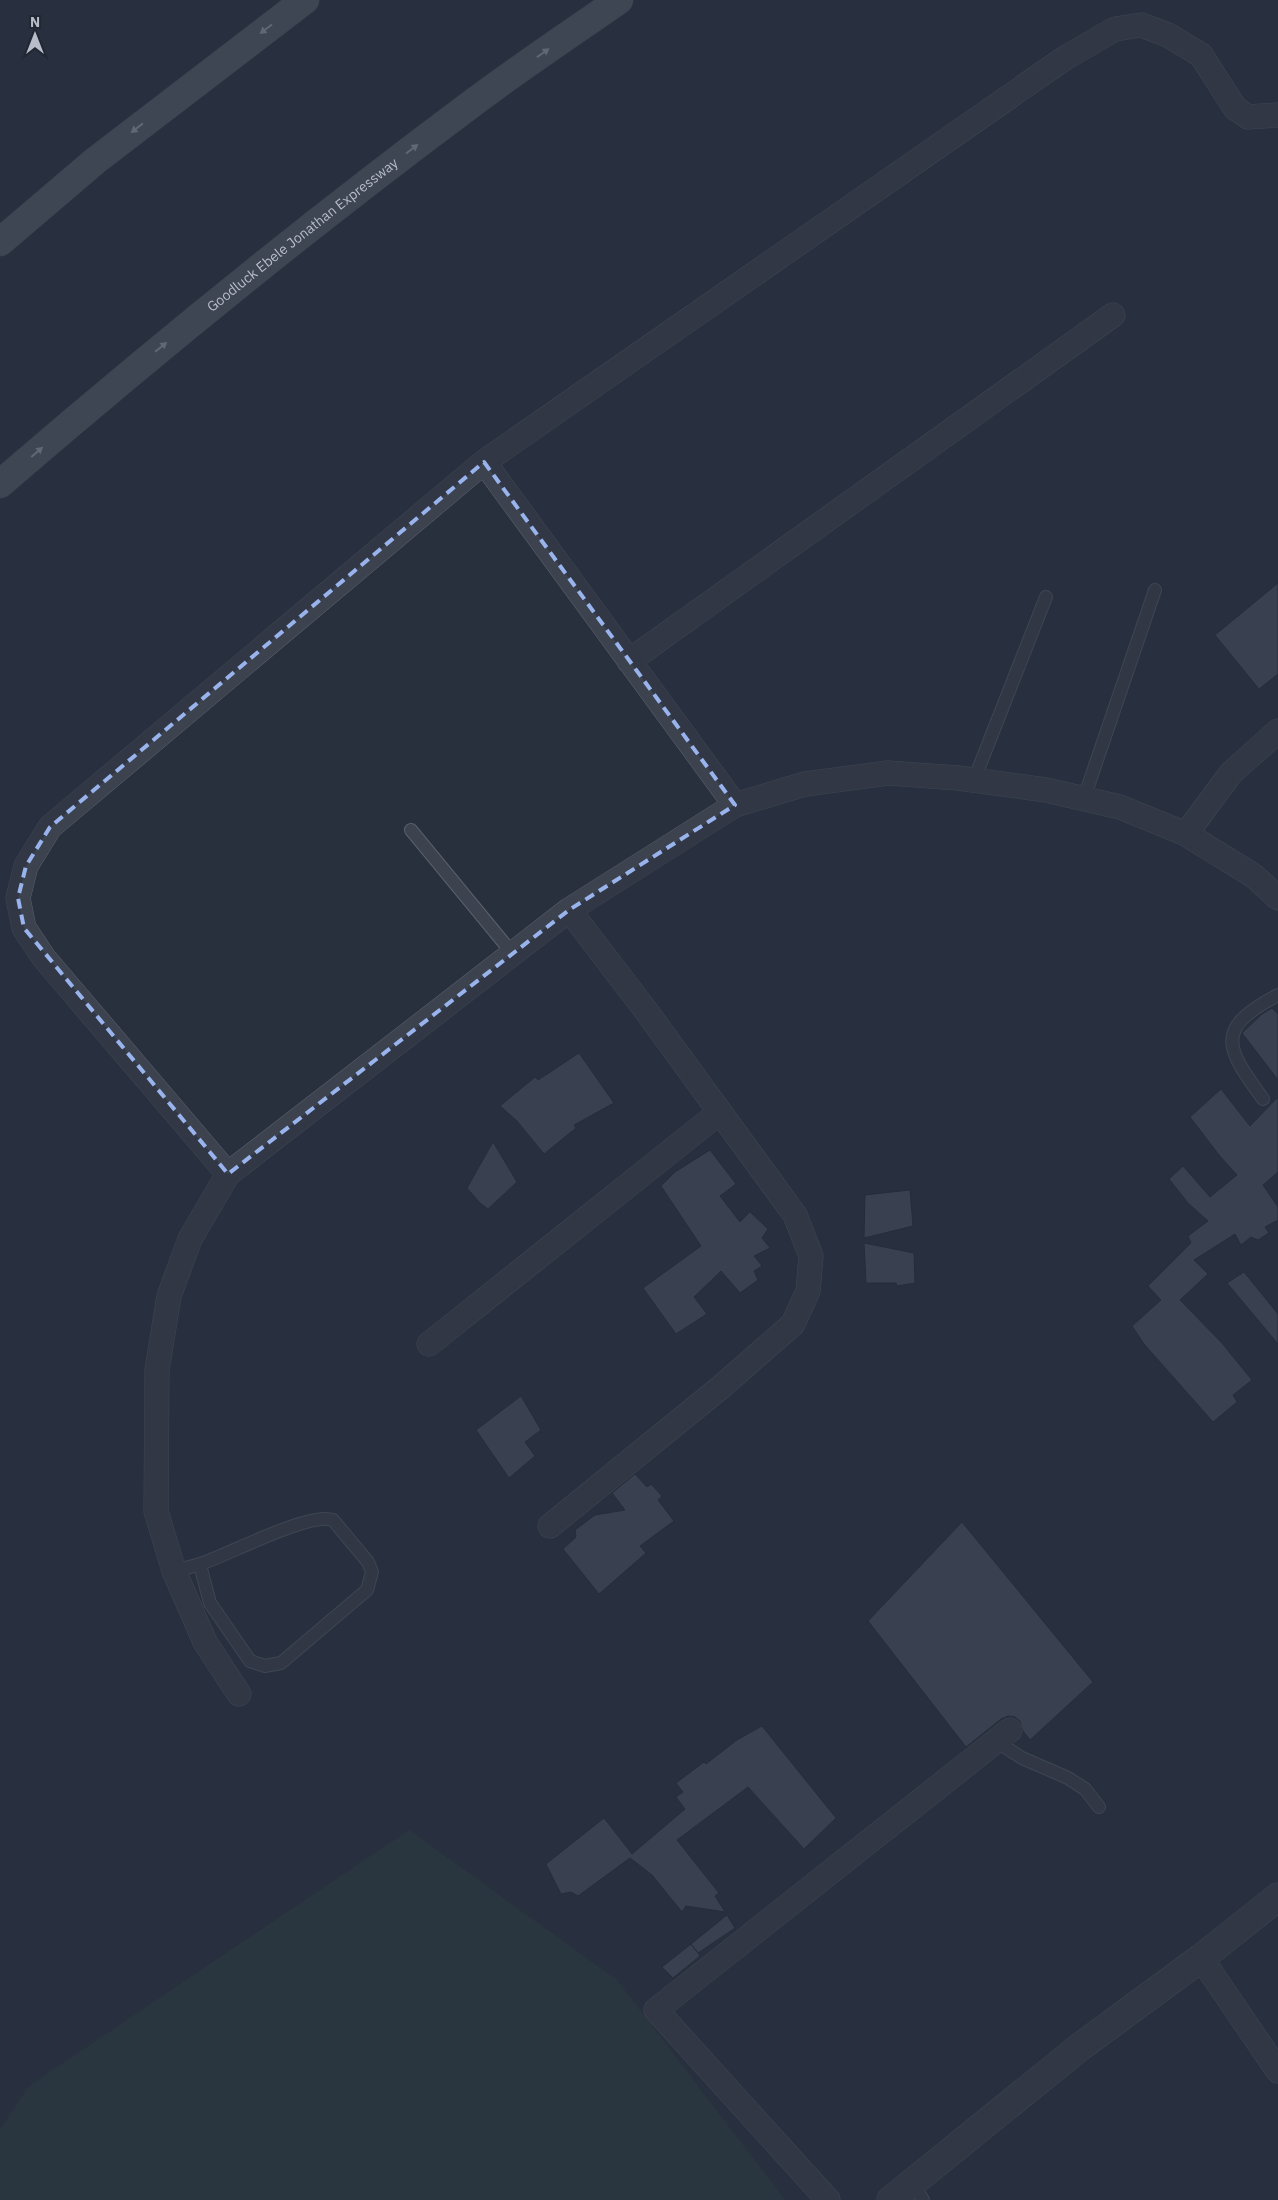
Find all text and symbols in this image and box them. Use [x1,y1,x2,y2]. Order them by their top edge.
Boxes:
north arrow [10,10,60,60]
text: N [30,13,40,31]
one-way arrow [260,23,273,34]
one-way arrow [536,48,550,58]
one-way arrow [131,123,144,134]
one-way arrow [405,144,419,154]
street label: Goodluck Ebele Jonathan Expressway [203,154,402,316]
one-way arrow [154,341,167,352]
one-way arrow [30,447,43,458]

